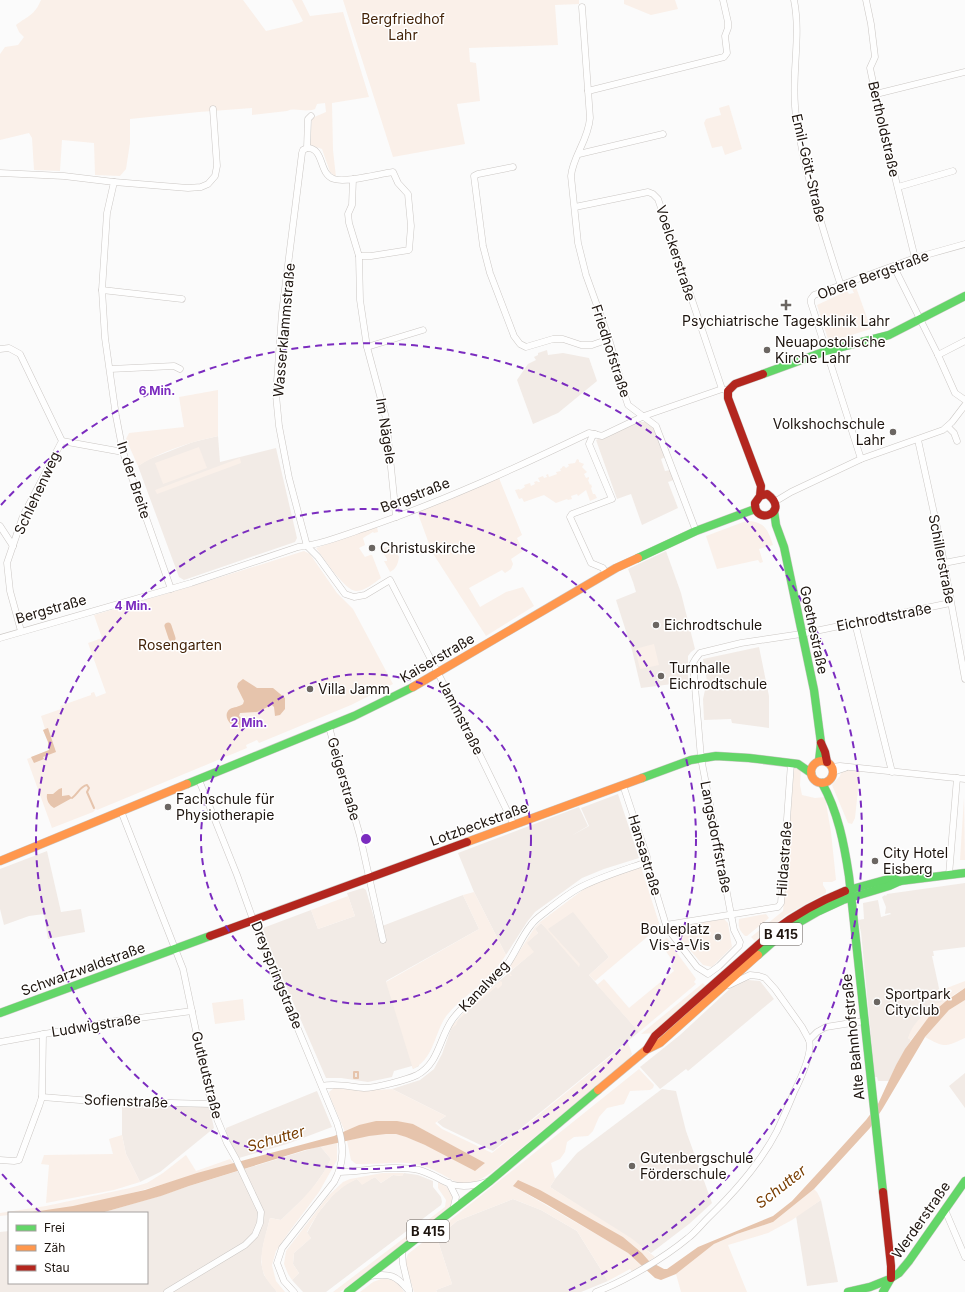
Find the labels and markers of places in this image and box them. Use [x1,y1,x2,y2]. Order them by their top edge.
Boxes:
marker: Psychiatrische Tagesklinik Lahr [780,299,792,311]
place label: Psychiatrische Tagesklinik Lahr [682,312,890,329]
place label: Neuapostolische Kirche Lahr [775,333,886,366]
marker: Neuapostolische Kirche Lahr [762,345,772,355]
place label: Volkshochschule Lahr [773,415,885,448]
marker: Volkshochschule Lahr [888,427,898,437]
place label: Christuskirche [380,539,476,556]
marker: Christuskirche [367,543,377,553]
place label: Eichrodtschule [664,616,762,633]
marker: Eichrodtschule [651,620,661,630]
place label: Turnhalle Eichrodtschule [669,659,767,692]
marker: Turnhalle Eichrodtschule [656,671,666,681]
place label: Villa Jamm [318,680,390,697]
marker: Villa Jamm [305,684,315,694]
place label: Fachschule für Physiotherapie [176,790,274,823]
marker: Fachschule für Physiotherapie [163,802,173,812]
centre of rings [359,832,373,846]
place label: City Hotel Eisberg [883,844,948,877]
marker: City Hotel Eisberg [870,856,880,866]
place label: Bouleplatz Vis-a-Vis [640,920,710,953]
marker: Bouleplatz Vis-a-Vis [713,932,723,942]
place label: Sportpark Cityclub [885,985,951,1018]
marker: Sportpark Cityclub [872,997,882,1007]
place label: Gutenbergschule Förderschule [640,1149,753,1182]
marker: Gutenbergschule Förderschule [627,1161,637,1171]

